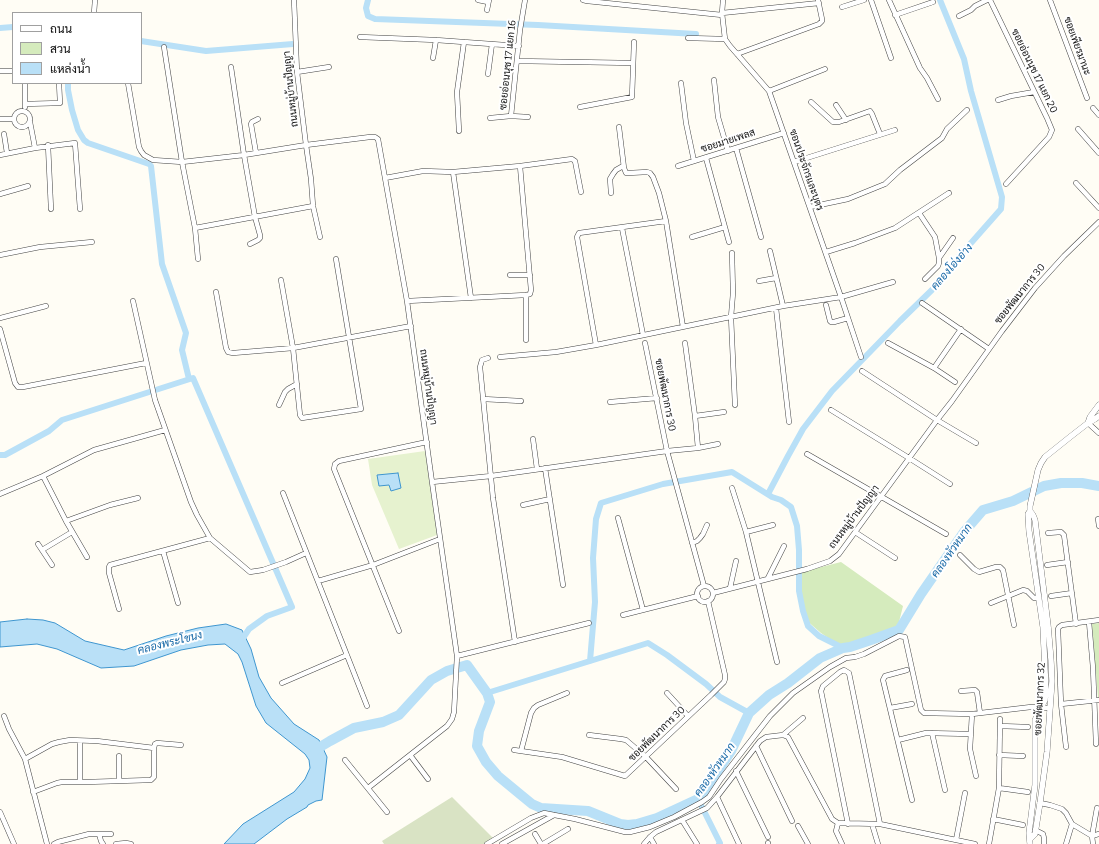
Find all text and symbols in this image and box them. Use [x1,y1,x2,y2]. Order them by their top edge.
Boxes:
legend [12,12,142,84]
street label: ซอยเพียรมานะ [1061,15,1093,77]
street label: ซอยอ่อนนุช 17 แยก 16 [497,19,519,111]
text: ถนน [50,22,72,36]
street label: ซอยอ่อนนุช 17 แยก 20 [1008,27,1060,115]
text: สวน [50,42,71,56]
street label: ถนนหมู่บ้านปัญญา [281,50,301,128]
text: แหล่งน้ำ [50,62,90,76]
street label: ซอยมายเพลส [699,127,757,155]
street label: ซอนประจักรและบุตร [786,128,826,212]
water label: คลองโอ่งอ่าง [928,241,976,293]
street label: ซอยพัฒนาการ 30 [992,261,1048,327]
street label: ถนนหมู่บ้านปัญญา [417,348,439,426]
street label: ซอยพัฒนาการ 30 [652,358,678,432]
street label: ถนนหมู่บ้านปัญญา [826,483,882,551]
water label: คลองหัวหมาก [929,522,975,580]
water label: คลองพระโขนง [136,629,204,657]
street label: ซอยพัฒนาการ 32 [1032,662,1048,736]
street label: ซอยพัฒนาการ 30 [626,704,688,764]
water label: คลองหัวหมาก [692,741,738,799]

